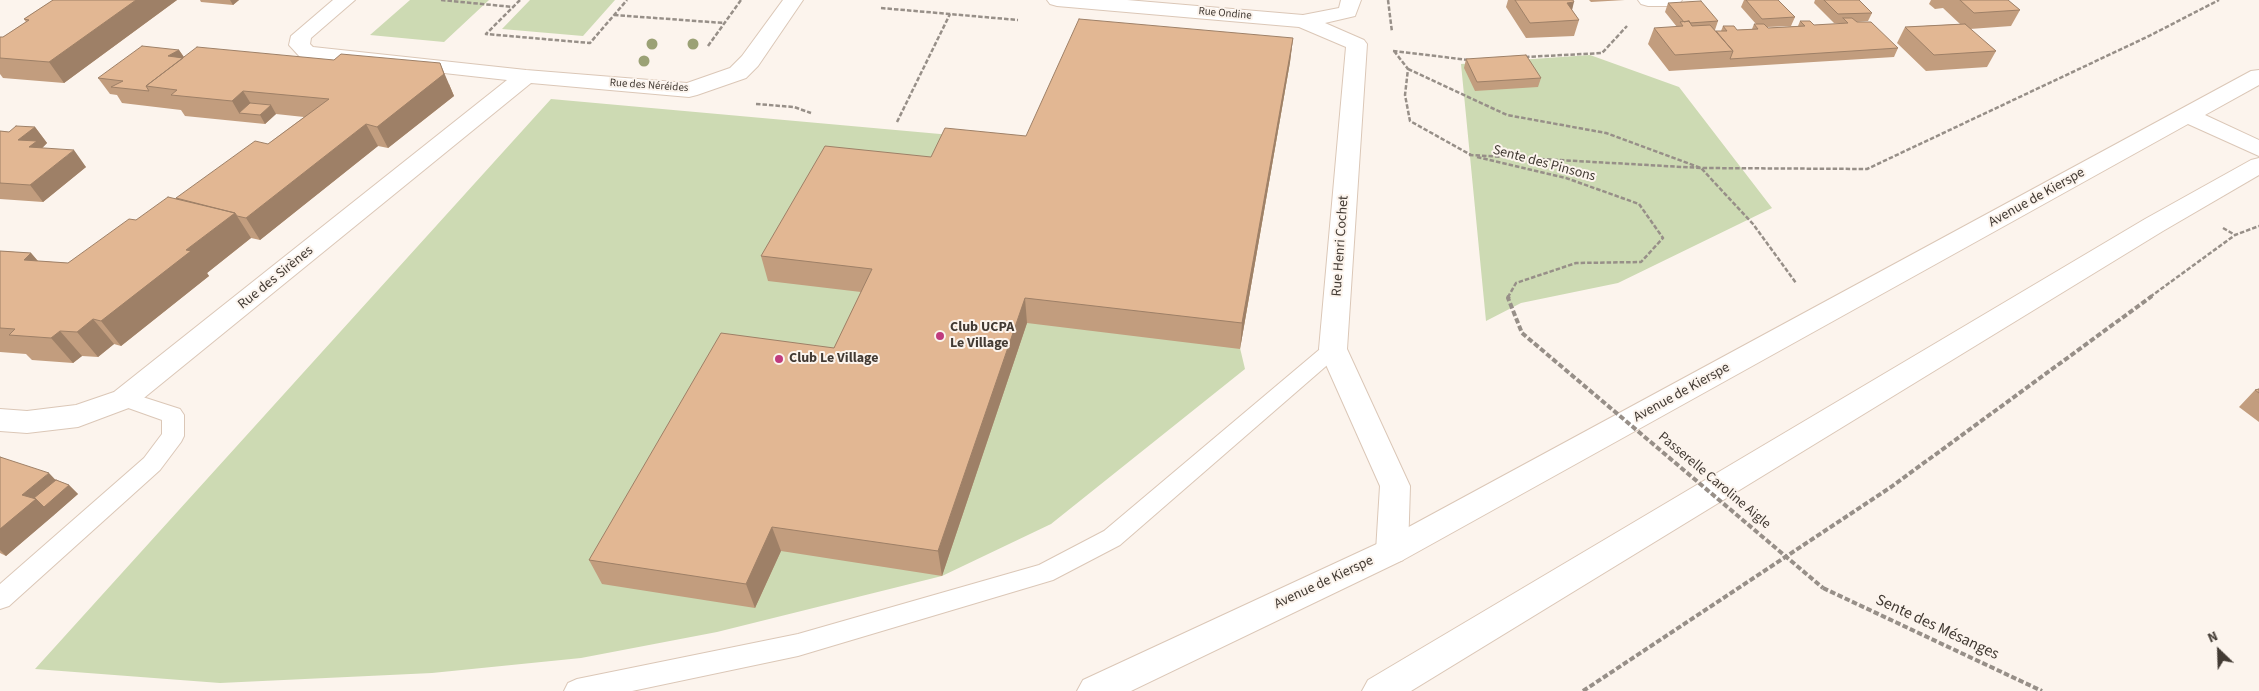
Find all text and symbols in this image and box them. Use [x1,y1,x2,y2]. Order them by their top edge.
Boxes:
street label: Rue Ondine [1198,5,1252,23]
street label: Rue des Néréides [609,77,689,95]
street label: Sente des Pinsons [1491,142,1597,186]
street label: Avenue de Kierspe [1986,165,2088,231]
street label: Rue Henri Cochet [1329,195,1353,297]
street label: Rue des Sirènes [235,243,317,313]
place label: Club UCPA Le Village [950,320,1014,352]
marker: Club UCPA Le Village [934,330,946,342]
place label: Club Le Village [789,351,879,367]
marker: Club Le Village [773,353,785,365]
street label: Avenue de Kierspe [1631,360,1733,426]
street label: Passerelle Caroline Aigle [1654,429,1774,533]
street label: Avenue de Kierspe [1272,553,1376,613]
street label: Sente des Mésanges [1872,591,2002,665]
north arrow [2194,626,2244,676]
text: N [2205,626,2221,648]

